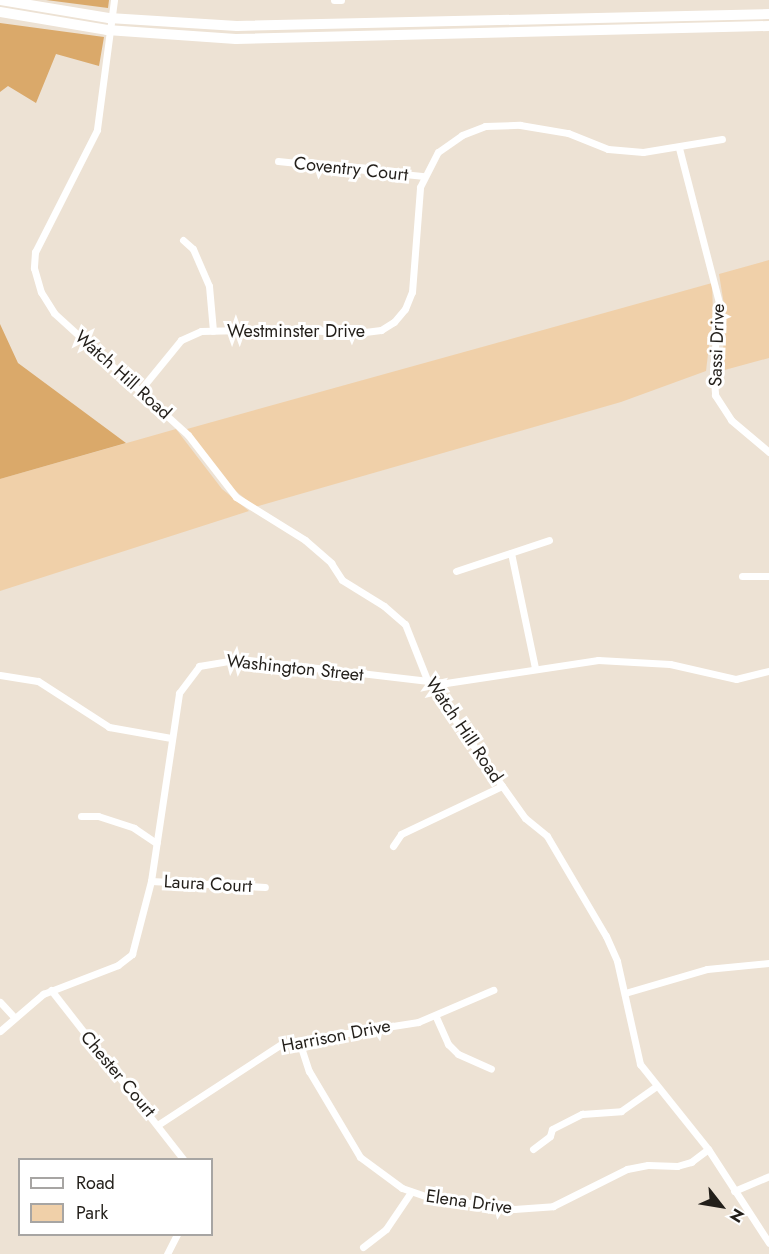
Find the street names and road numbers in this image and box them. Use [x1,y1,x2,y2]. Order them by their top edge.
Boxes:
street label: Coventry Court [293,152,409,186]
street label: Sassi Drive [705,303,729,387]
street label: Westminster Drive [227,320,365,342]
street label: Watch Hill Road [70,326,176,424]
street label: Washington Street [225,650,365,686]
street label: Watch Hill Road [421,673,507,787]
street label: Laura Court [163,871,253,897]
street label: Harrison Drive [280,1015,392,1057]
street label: Chester Court [76,1027,160,1121]
street label: Elena Drive [425,1185,513,1219]

